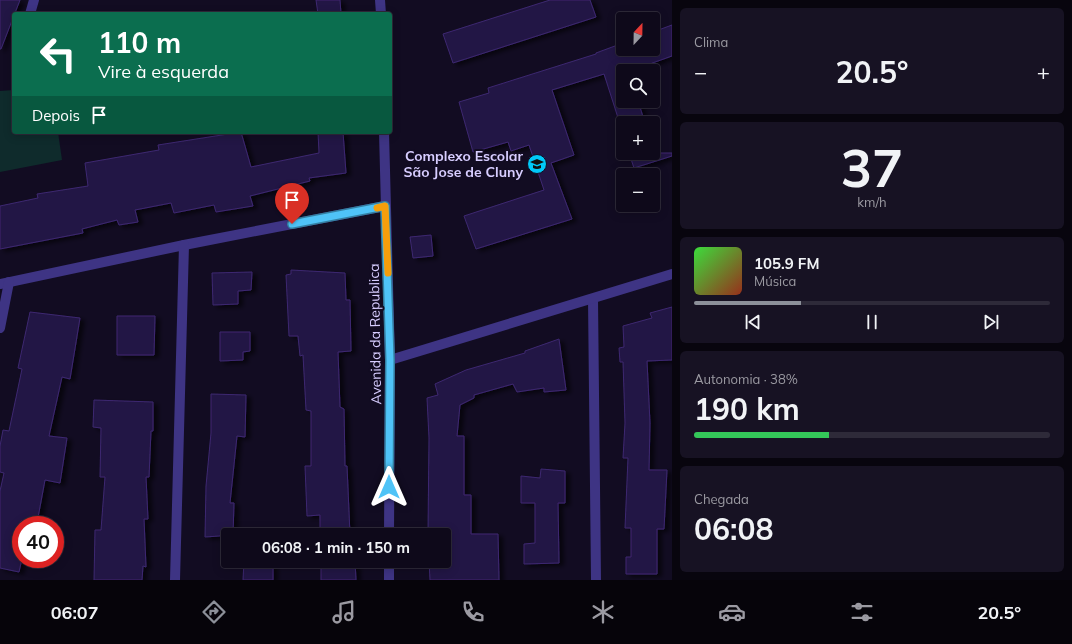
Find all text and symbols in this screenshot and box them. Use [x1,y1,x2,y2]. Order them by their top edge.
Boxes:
north arrow [616,12,660,56]
map controls [616,12,660,212]
text: 110 m [98,25,181,60]
icon: left [32,28,84,80]
text: Clima [694,34,728,50]
text: 20.5° [836,53,908,91]
text: − [694,58,707,86]
text: + [1037,58,1050,86]
text: Vire à esquerda [98,60,229,83]
button: search [616,64,660,108]
icon: arrive [88,104,110,126]
text: Depois [32,106,80,125]
button: + [616,116,660,160]
text: 37 [841,135,903,200]
place label: Complexo Escolar São Jose de Cluny [404,147,523,181]
school or university icon: Complexo Escolar São Jose de Cluny [526,153,548,175]
button: − [616,168,660,212]
pin [275,183,309,224]
icon: arrive [281,189,303,211]
text: km/h [857,194,887,210]
text: 105.9 FM [754,254,819,273]
street label: Avenida da Republica [365,263,385,405]
text: Música [754,273,796,289]
icon: previous [742,311,764,333]
icon: pause [861,311,883,333]
icon: next [980,311,1002,333]
text: Autonomia · 38% [694,371,798,387]
text: 190 km [694,390,800,428]
position arrow [368,466,410,508]
text: Chegada [694,491,749,507]
text: 06:08 [694,510,773,548]
speed limit sign: 40 [12,516,64,568]
text: 06:08 · 1 min · 150 m [262,538,410,557]
icon: directions [200,598,228,626]
icon: music [330,598,358,626]
icon: phone [459,598,487,626]
icon: climate [589,598,617,626]
icon: car [718,598,746,626]
icon: filters [848,598,876,626]
text: 06:07 [51,601,98,624]
text: 20.5° [978,601,1021,624]

